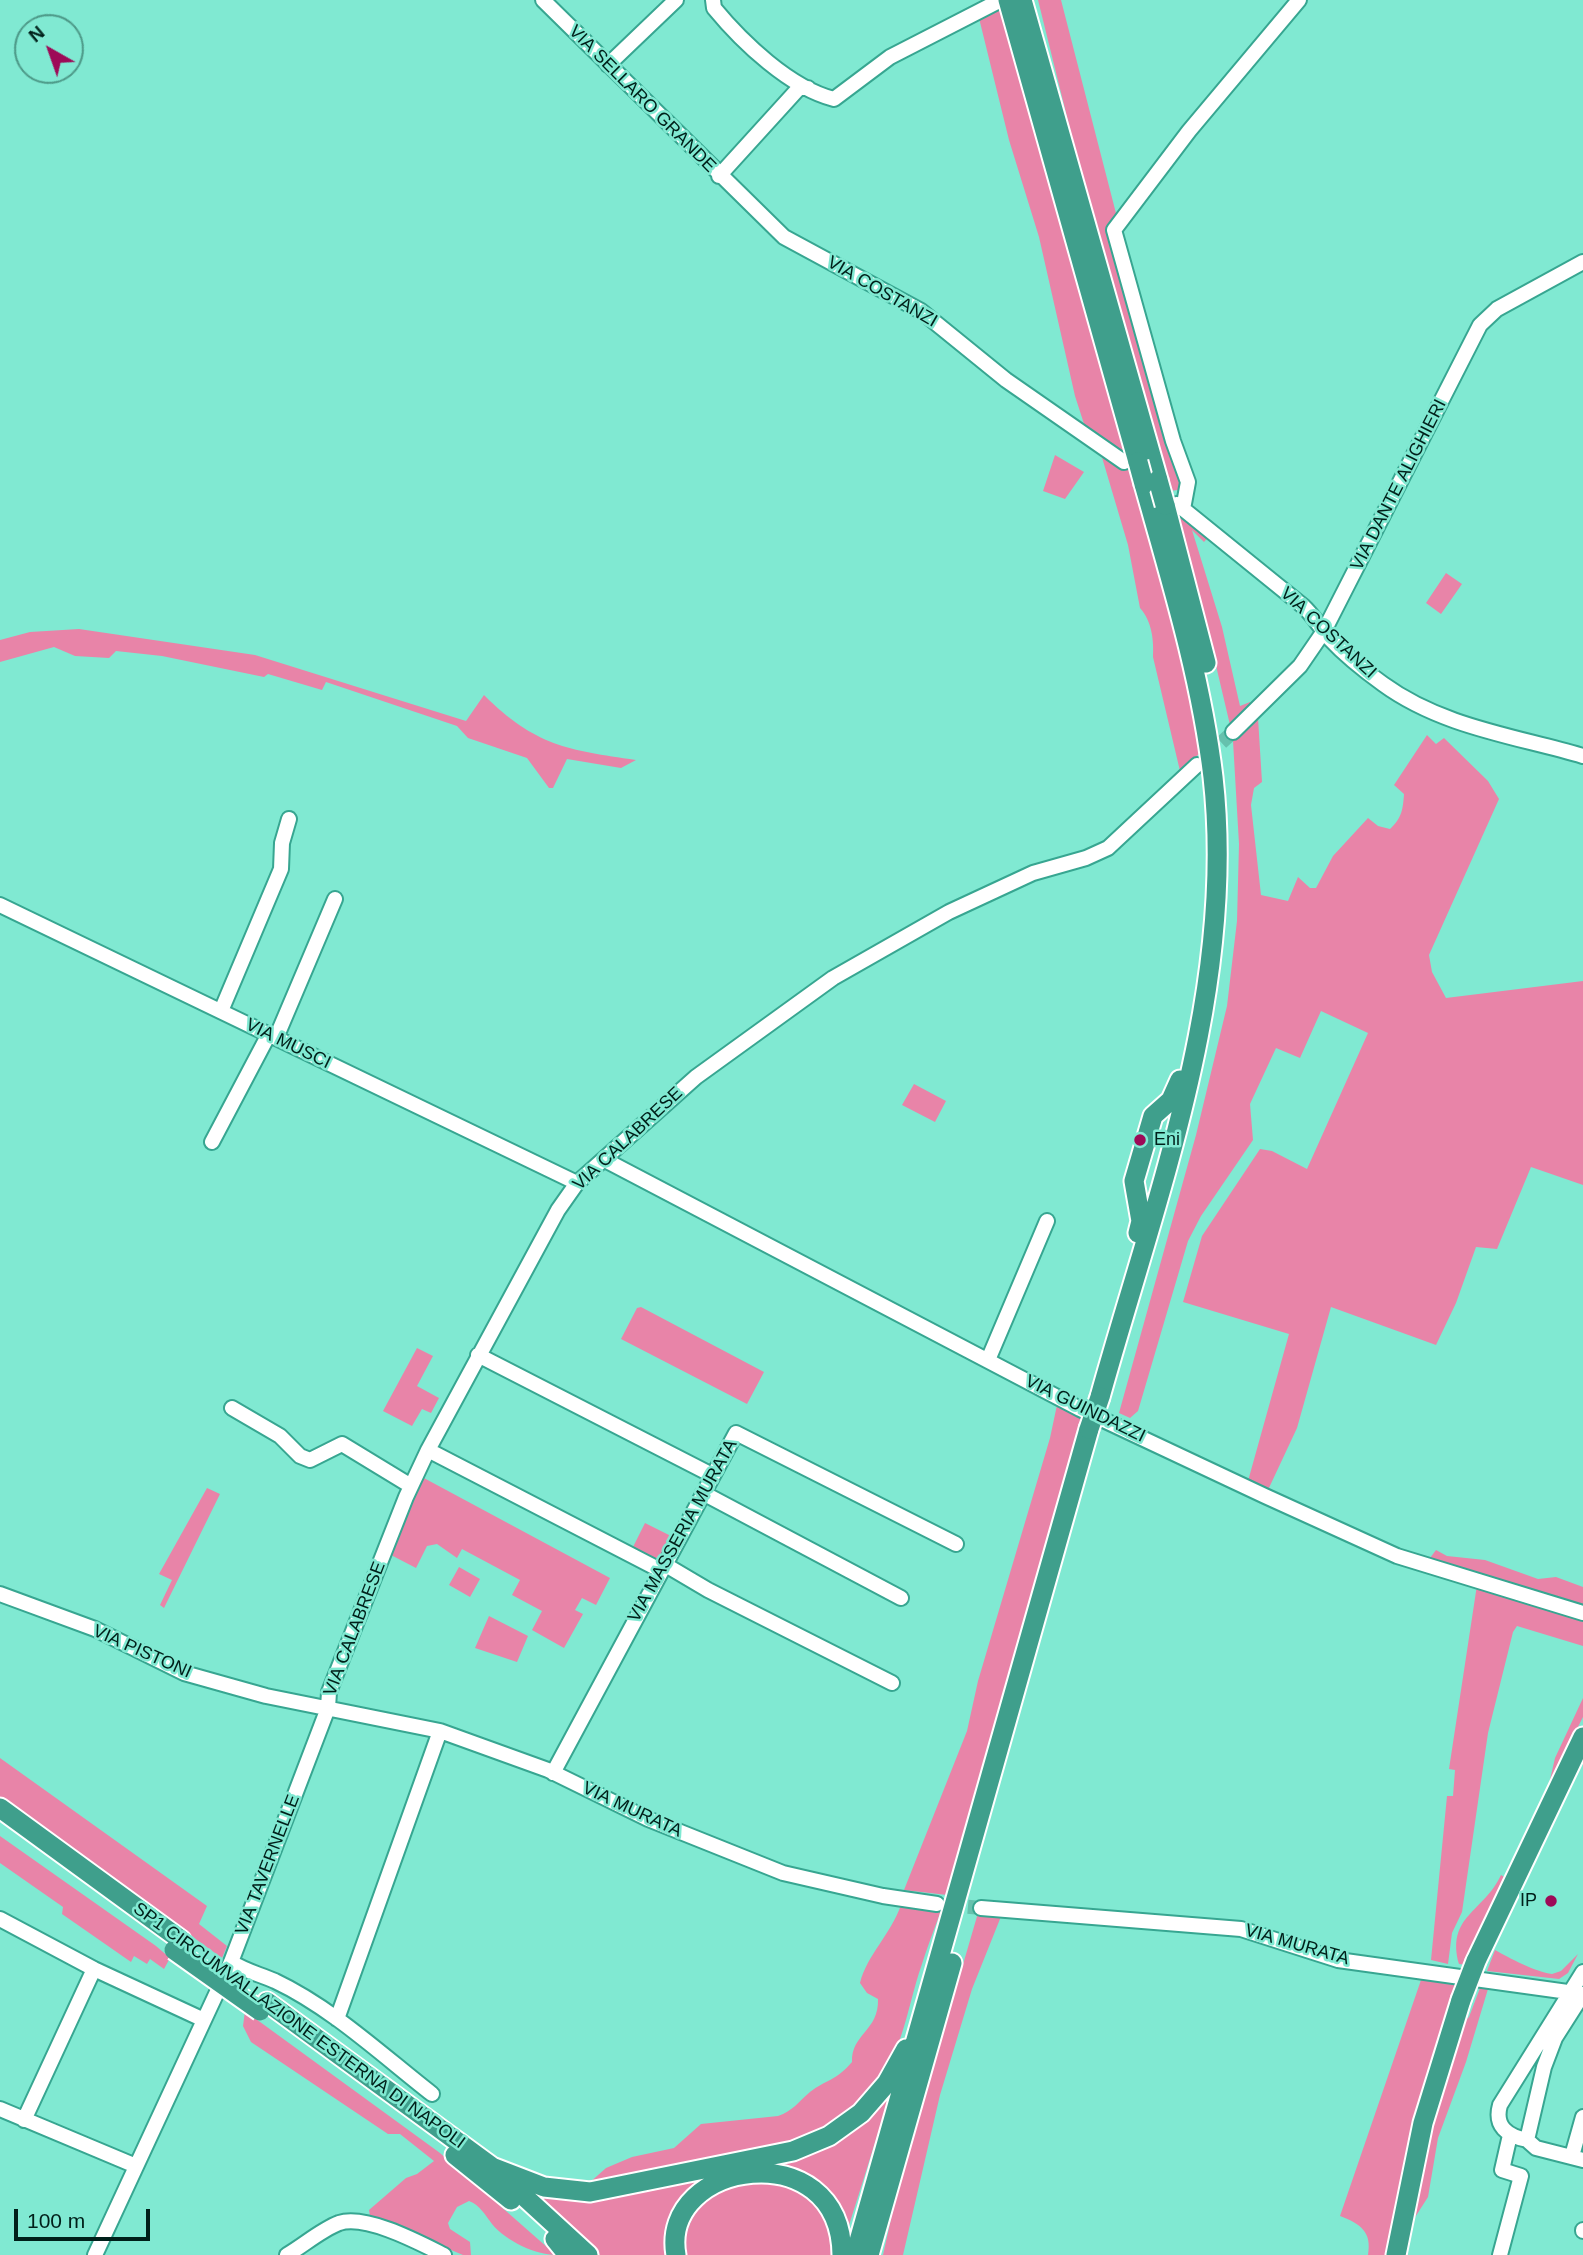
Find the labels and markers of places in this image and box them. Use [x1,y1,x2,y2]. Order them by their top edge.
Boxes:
place label: Eni [1154,1129,1180,1151]
marker: Eni [1132,1132,1148,1148]
place label: IP [1520,1890,1537,1912]
marker: IP [1543,1893,1559,1909]

